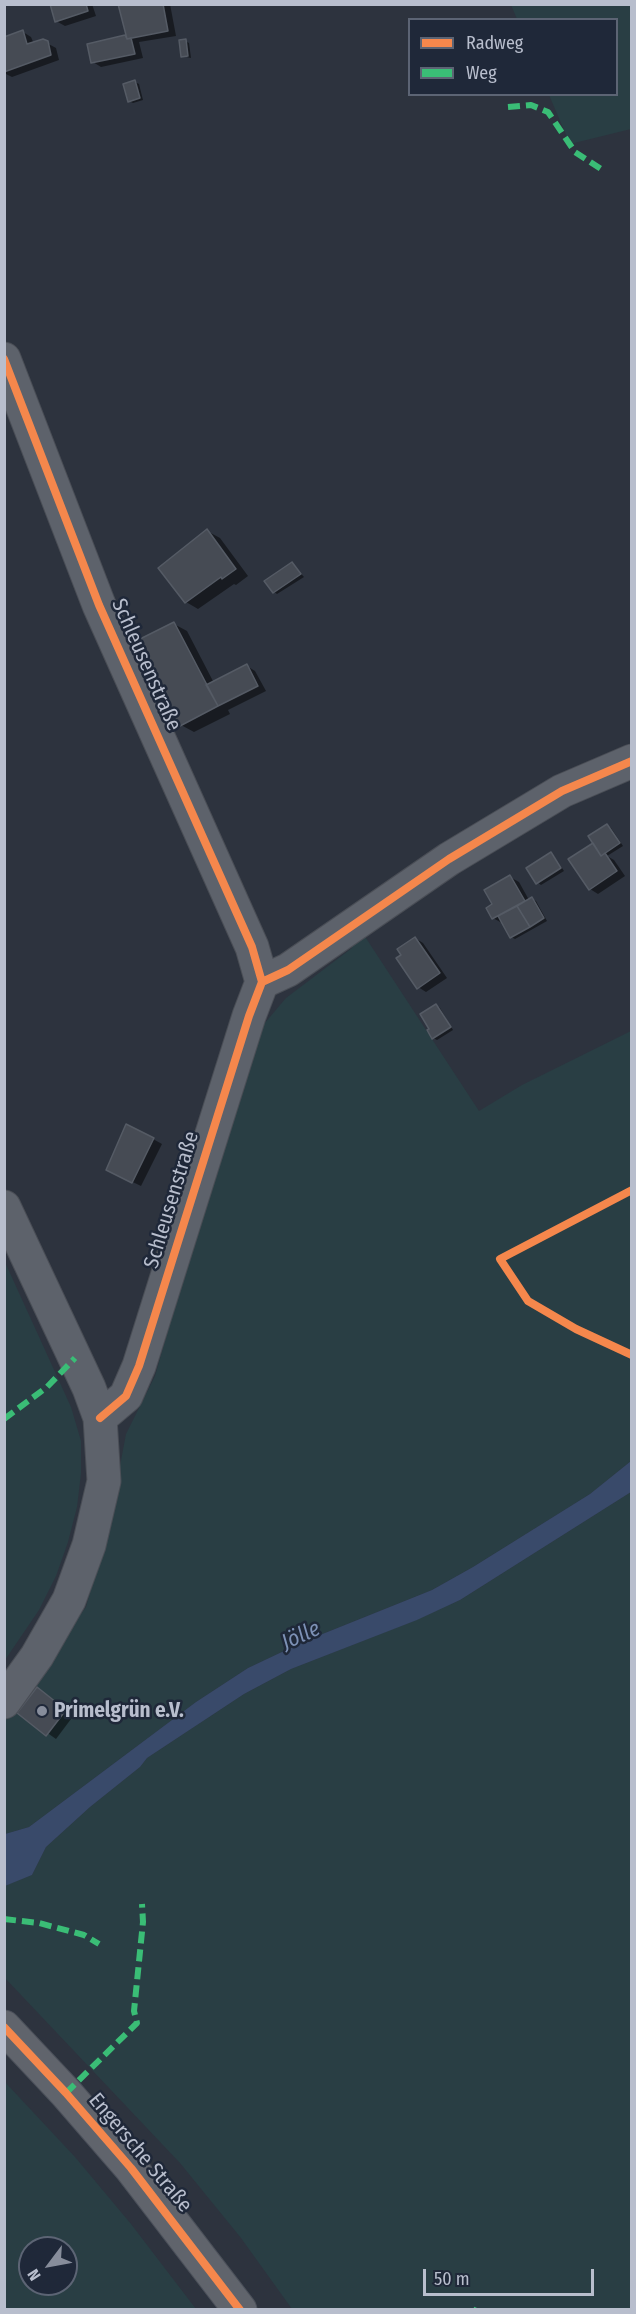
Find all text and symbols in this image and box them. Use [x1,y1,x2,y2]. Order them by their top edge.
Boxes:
legend [408,18,618,96]
text: Radweg [466,32,523,54]
text: Weg [466,62,497,84]
street label: Schleusenstraße [106,595,186,735]
street label: Schleusenstraße [139,1128,205,1272]
water label: Jölle [278,1616,324,1656]
place label: Primelgrün e.V. [54,1698,184,1724]
marker: Primelgrün e.V. [35,1704,49,1718]
street label: Engersche Straße [83,2088,197,2218]
north arrow [18,2236,78,2296]
scale bar [426,2257,597,2295]
text: N [23,2266,45,2284]
text: 50 m [434,2268,470,2290]

